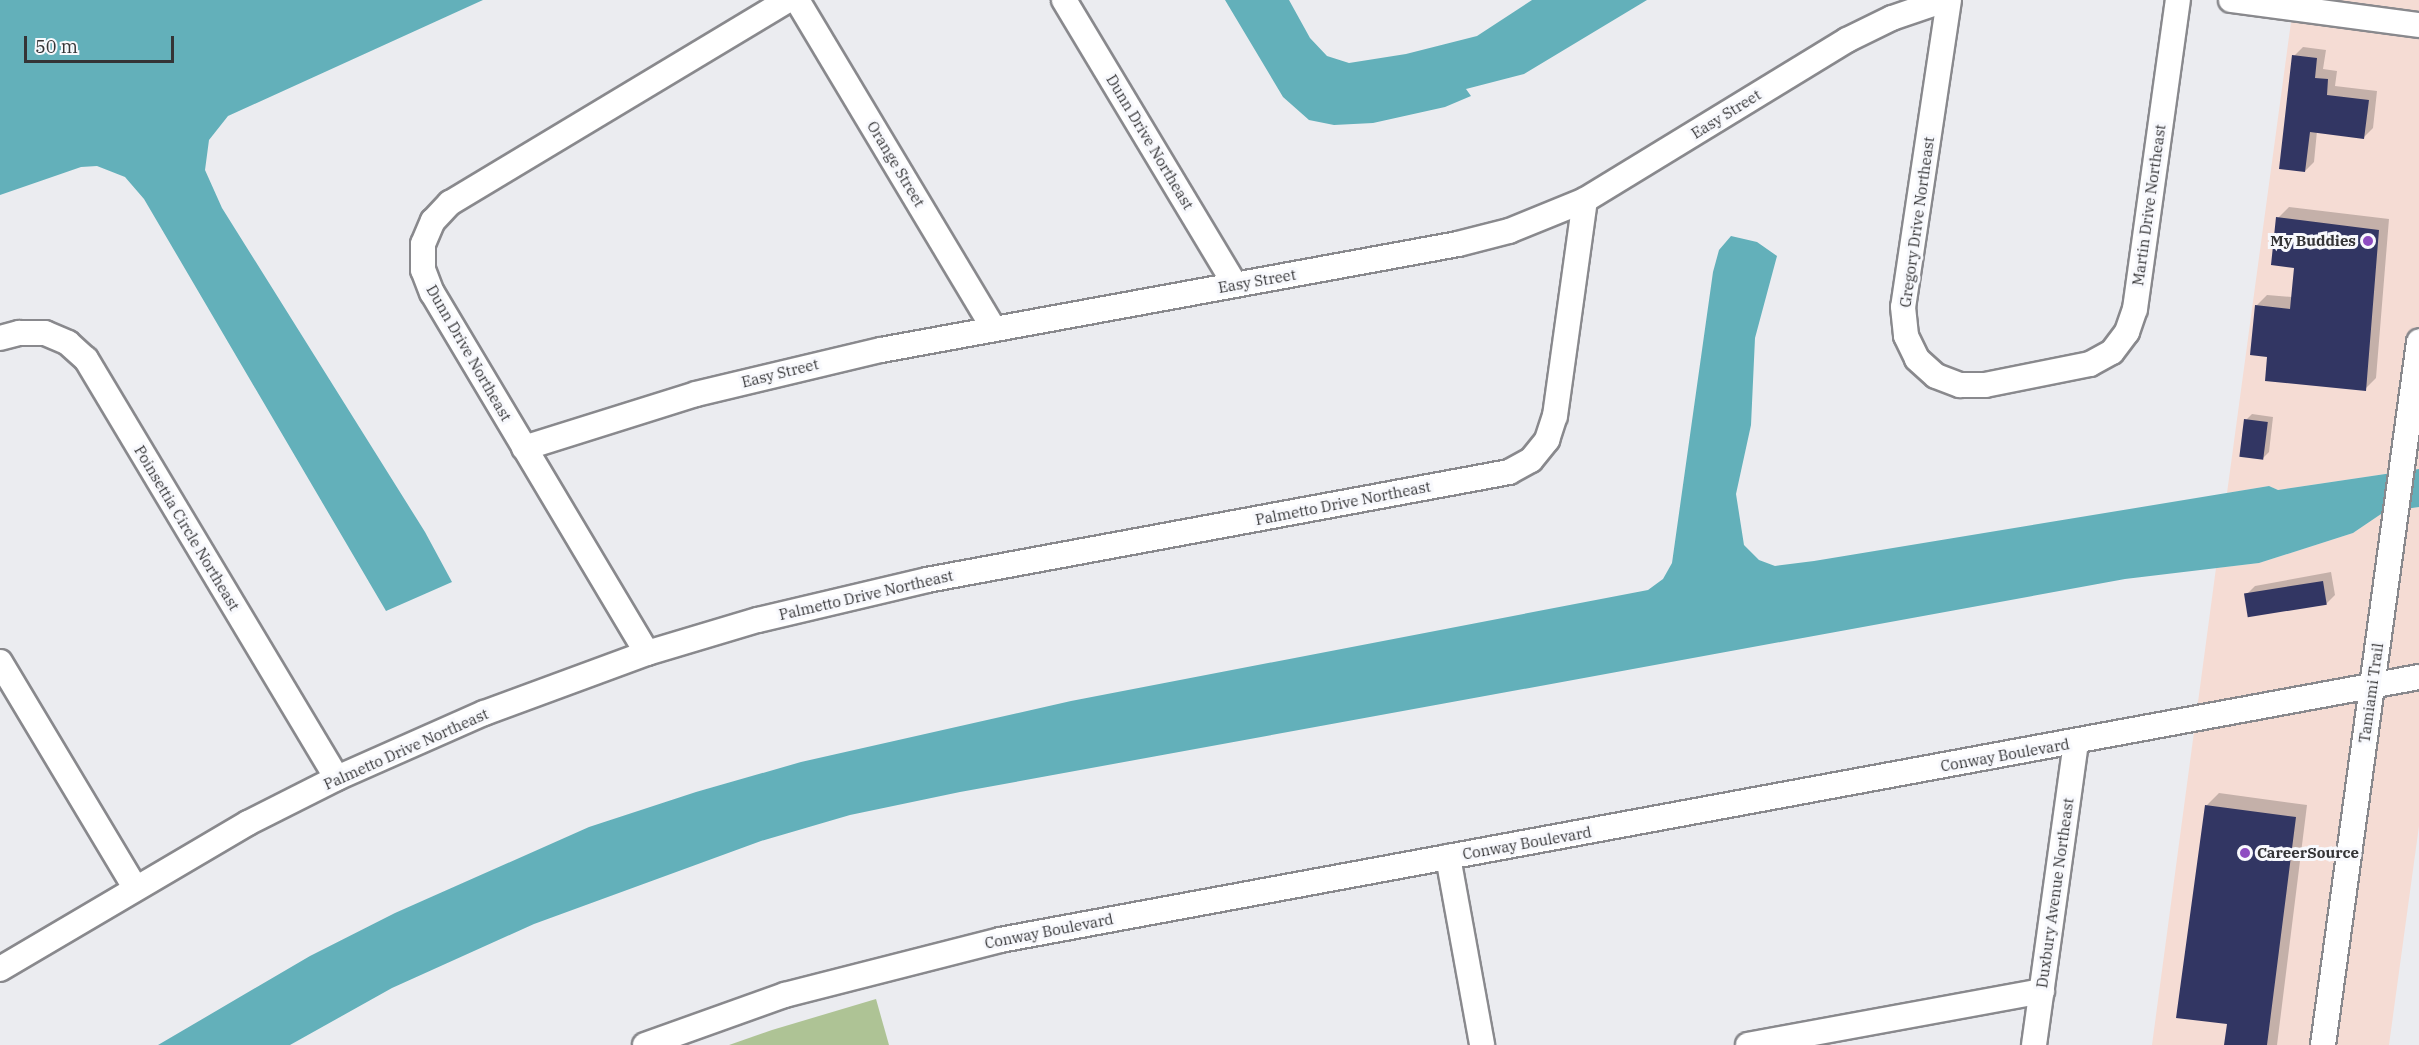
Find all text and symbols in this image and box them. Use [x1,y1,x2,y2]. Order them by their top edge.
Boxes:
scale bar [27,24,177,62]
text: 50 m [35,35,78,58]
street label: Dunn Drive Northeast [1103,71,1197,213]
street label: Easy Street [1688,86,1764,142]
street label: Orange Street [863,118,929,210]
street label: Martin Drive Northeast [2129,123,2169,287]
street label: Gregory Drive Northeast [1896,135,1938,309]
place label: My Buddies [2270,232,2356,250]
marker: My Buddies [2361,234,2375,248]
street label: Easy Street [1217,265,1297,297]
street label: Dunn Drive Northeast [423,282,515,424]
street label: Easy Street [740,355,820,391]
street label: Poinsettia Circle Northeast [131,442,243,614]
street label: Palmetto Drive Northeast [1254,477,1432,529]
street label: Palmetto Drive Northeast [777,566,955,624]
street label: Tamiami Trail [2355,642,2387,744]
street label: Palmetto Drive Northeast [321,705,491,793]
street label: Conway Boulevard [1939,735,2071,775]
street label: Duxbury Avenue Northeast [2033,797,2077,989]
street label: Conway Boulevard [1461,823,1593,863]
place label: CareerSource [2257,844,2359,862]
marker: CareerSource [2238,846,2252,860]
street label: Conway Boulevard [983,910,1115,952]

